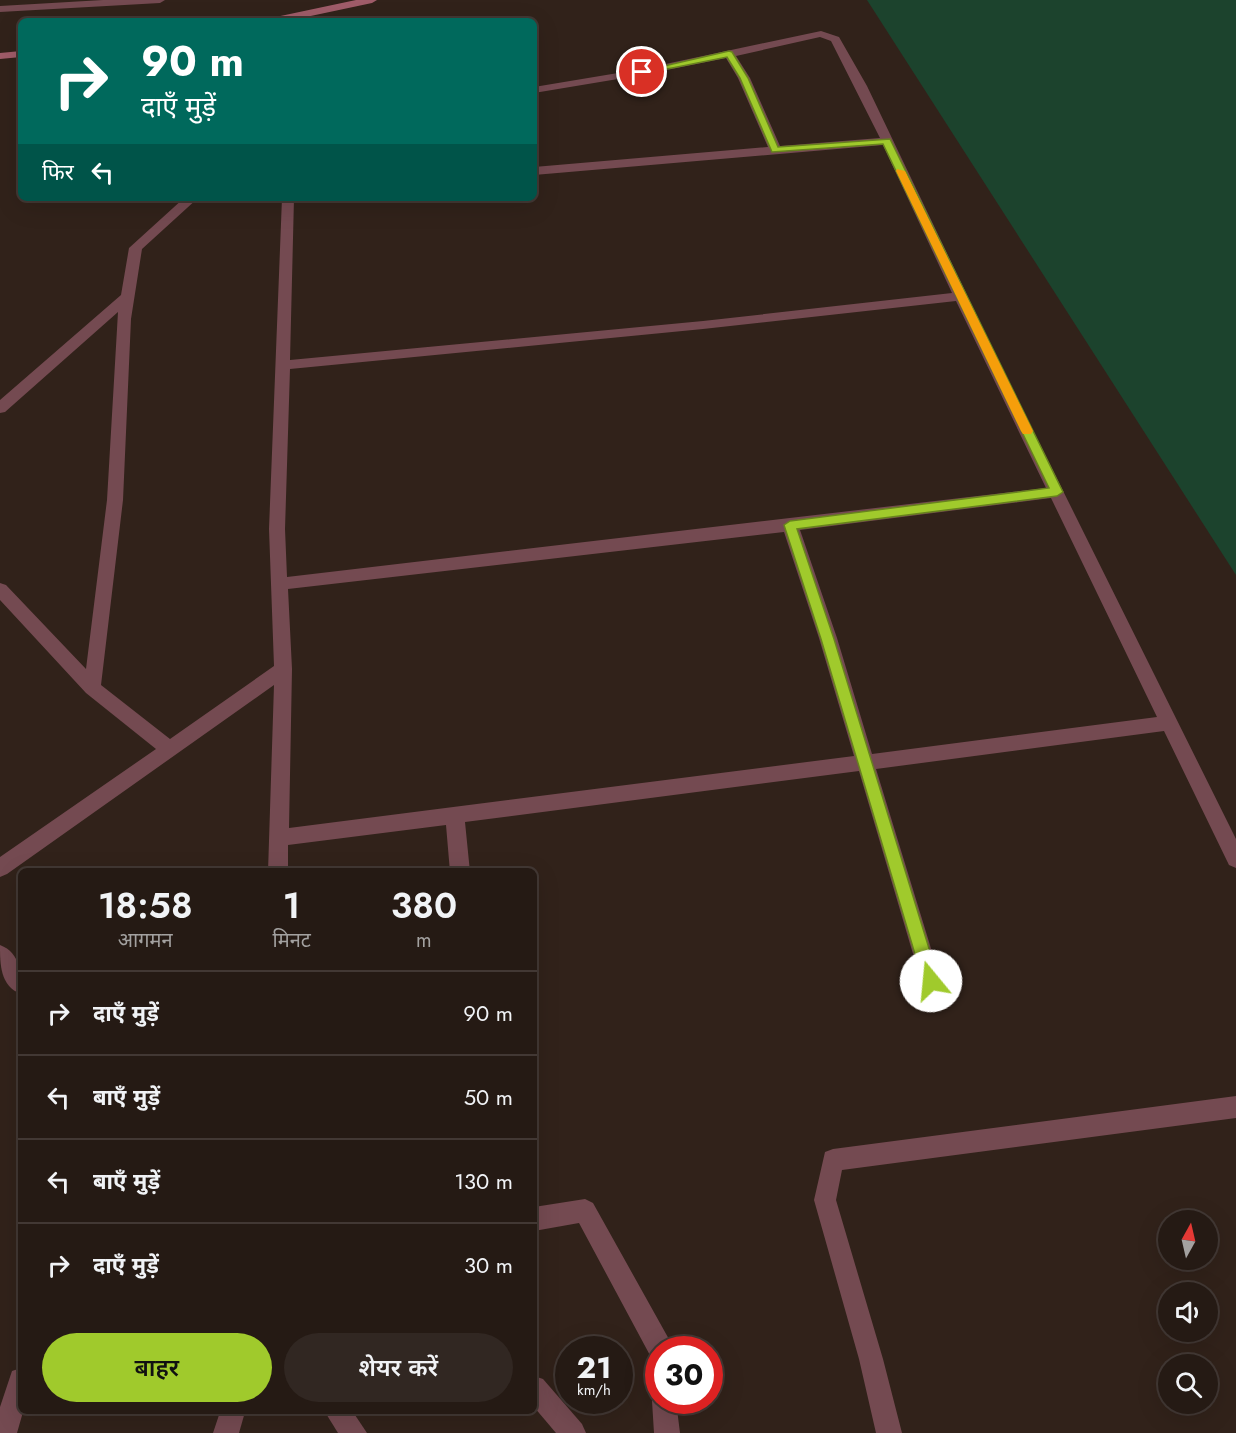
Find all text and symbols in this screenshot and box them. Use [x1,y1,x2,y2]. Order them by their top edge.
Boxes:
text: 90 m [141,31,244,92]
icon: right [42,42,120,120]
pin [616,46,667,97]
icon: arrive [625,55,658,88]
text: दाएँ मुड़ें [141,87,216,126]
text: फिर [42,156,74,188]
icon: left [86,156,119,189]
text: 18:58 [98,879,193,931]
text: 1 [283,879,301,931]
text: 380 [391,879,457,931]
text: आगमन [118,926,173,955]
text: मिनट [273,926,311,955]
text: m [416,926,432,955]
position arrow [899,949,963,1013]
icon: right [42,997,75,1030]
text: दाएँ मुड़ें [93,997,159,1029]
text: 90 m [463,997,513,1029]
icon: left [42,1081,75,1114]
text: बाएँ मुड़ें [93,1081,160,1113]
text: 50 m [464,1081,513,1113]
icon: left [42,1165,75,1198]
text: बाएँ मुड़ें [93,1165,160,1197]
text: 130 m [454,1165,513,1197]
north arrow [1158,1210,1218,1270]
map controls [1158,1210,1218,1414]
icon: right [42,1249,75,1282]
text: दाएँ मुड़ें [93,1249,159,1281]
text: 30 m [464,1249,513,1281]
button: sound [1158,1282,1218,1342]
button: बाहर [42,1333,272,1402]
button: शेयर करें [284,1333,513,1402]
speed limit sign: 30 [645,1336,723,1414]
text: 21 [577,1346,611,1389]
button: search [1158,1354,1218,1414]
text: km/h [577,1379,611,1401]

